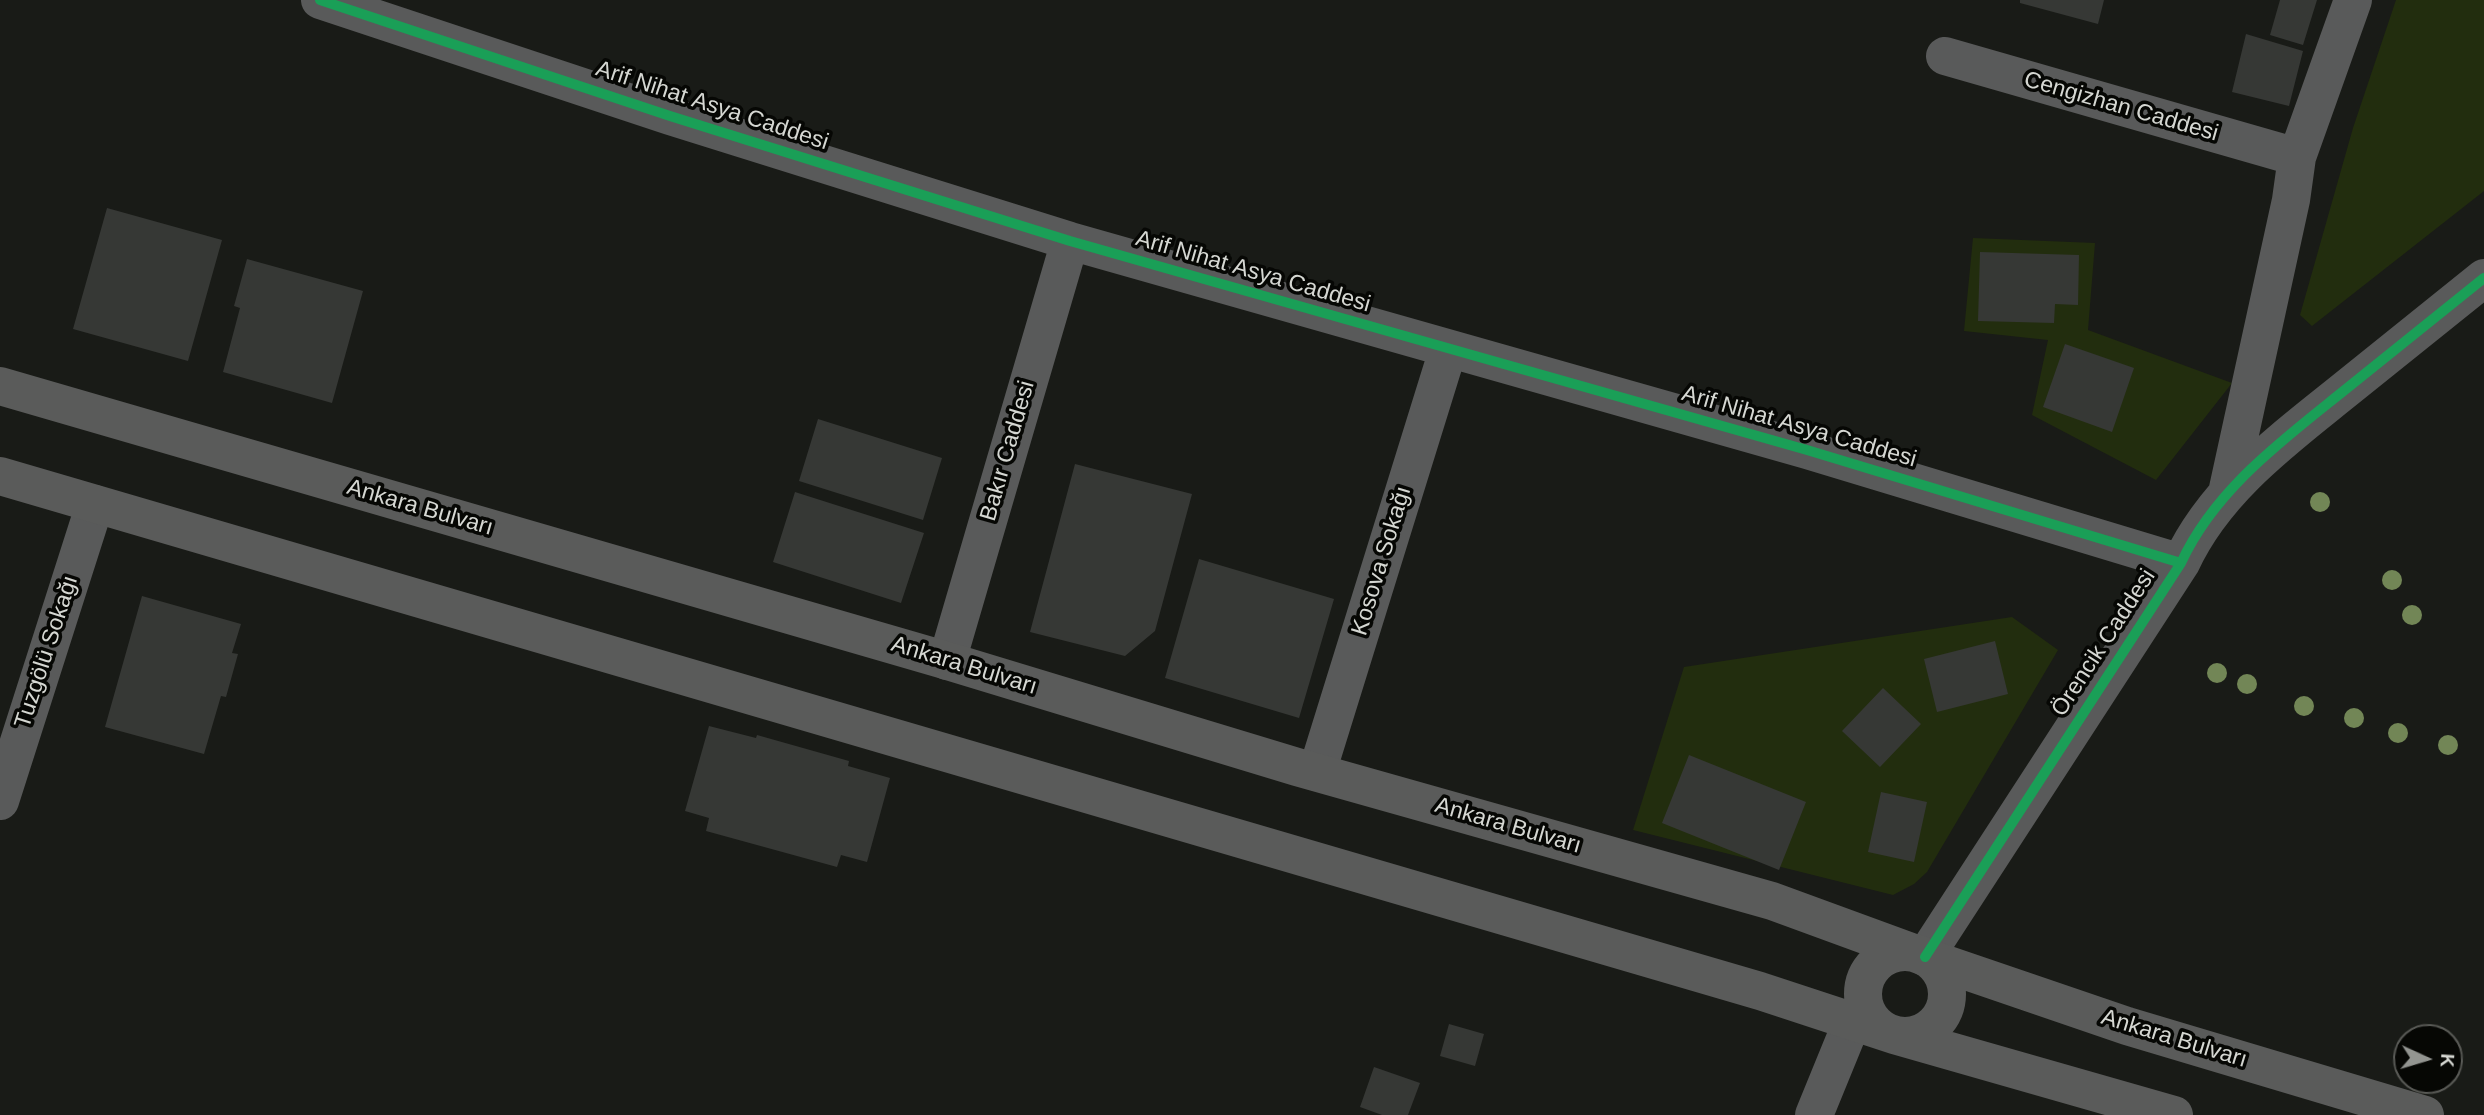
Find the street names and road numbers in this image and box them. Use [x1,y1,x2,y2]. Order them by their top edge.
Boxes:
street label: Arif Nihat Asya Caddesi [592,55,832,157]
street label: Cengizhan Caddesi [2021,66,2221,148]
street label: Arif Nihat Asya Caddesi [1132,225,1374,319]
street label: Bakır Caddesi [975,378,1041,524]
street label: Arif Nihat Asya Caddesi [1678,380,1920,474]
street label: Ankara Bulvarı [344,474,496,542]
street label: Kosova Sokağı [1346,483,1418,639]
street label: Örencik Caddesi [2046,564,2162,722]
street label: Tuzgölü Sokağı [9,572,85,732]
street label: Ankara Bulvarı [888,631,1040,701]
street label: Ankara Bulvarı [1432,792,1584,860]
street label: Ankara Bulvarı [2098,1004,2250,1074]

